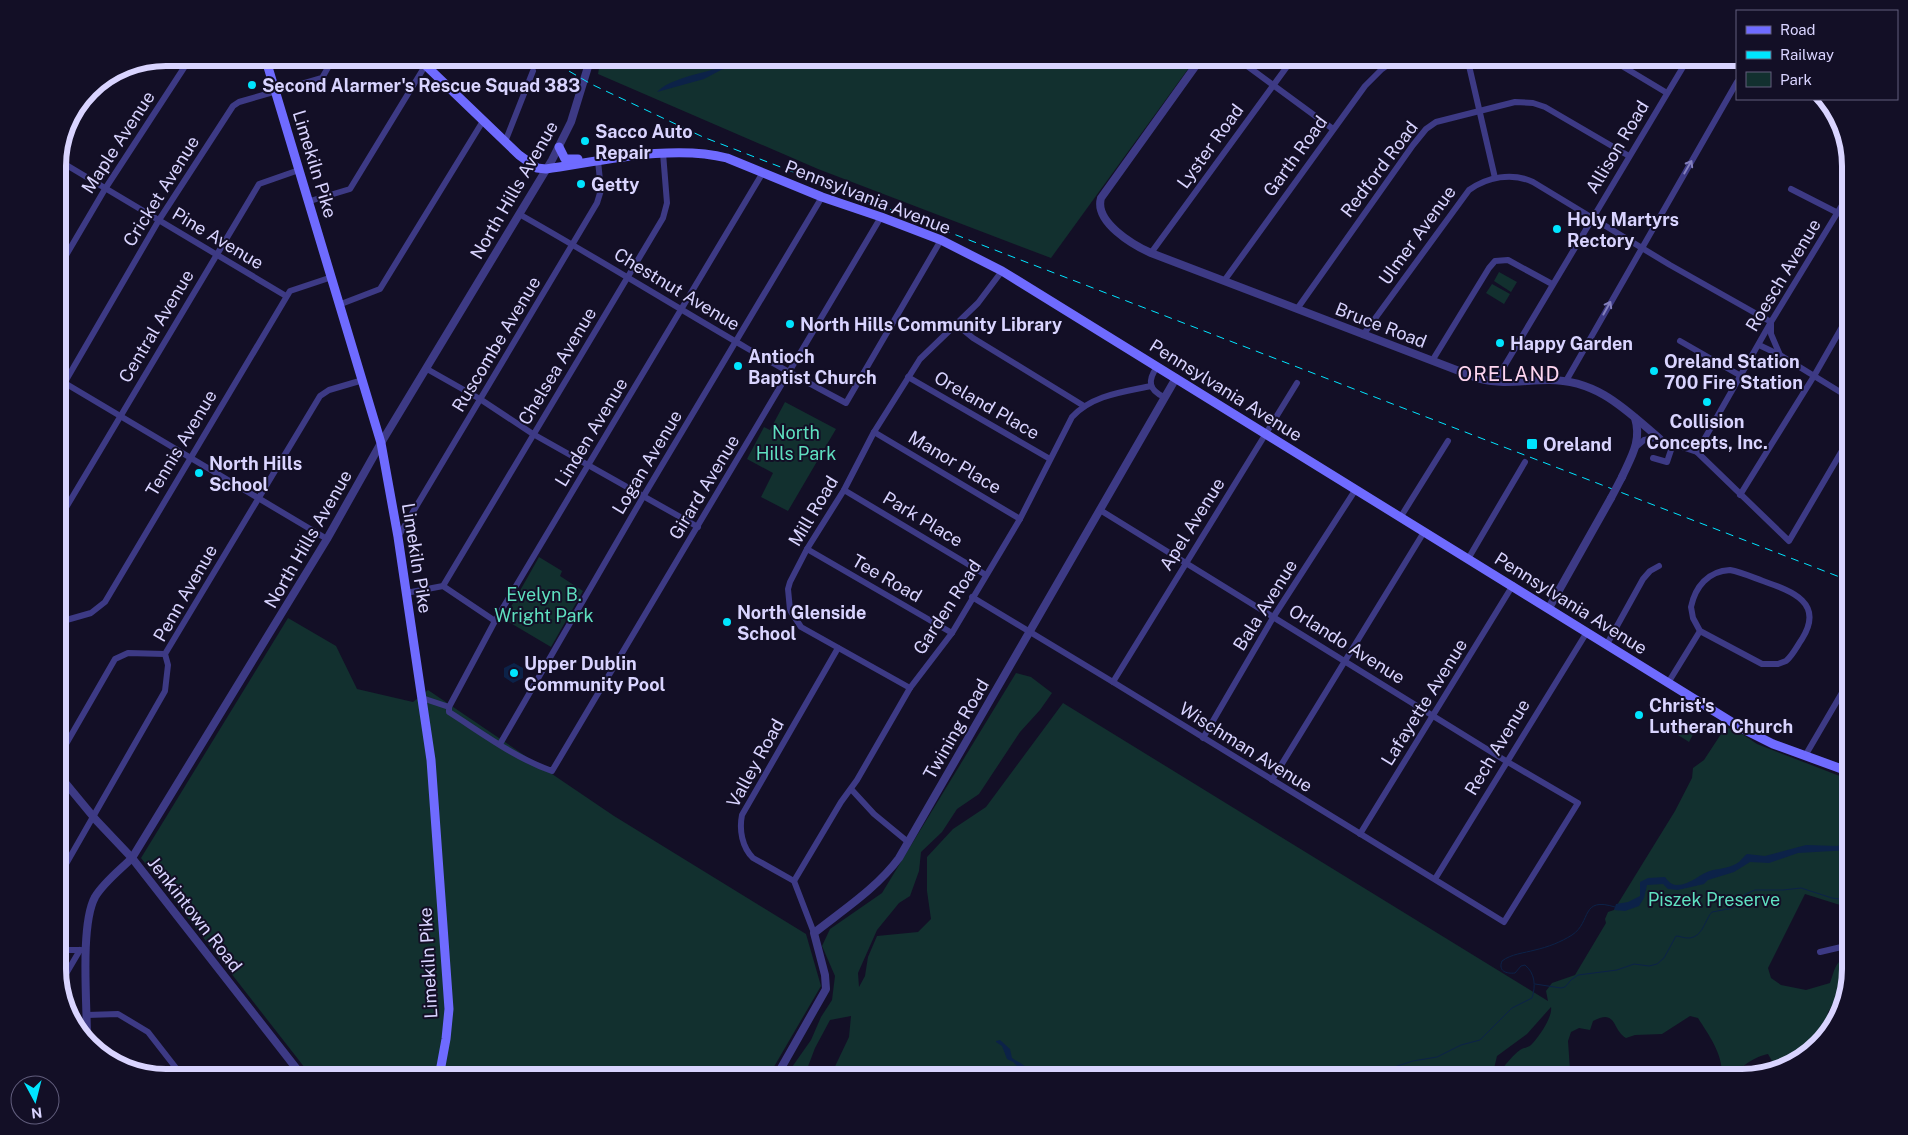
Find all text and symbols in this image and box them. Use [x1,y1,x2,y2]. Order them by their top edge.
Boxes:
legend [1736,10,1898,100]
text: Road [1780,21,1816,38]
text: Railway [1780,46,1834,63]
text: Park [1780,71,1812,88]
place label: Second Alarmer's Rescue Squad 383 [262,75,580,96]
marker: Second Alarmer's Rescue Squad 383 [246,79,258,91]
street label: Maple Avenue [77,87,159,197]
street label: Allison Road [1581,97,1653,197]
street label: Lyster Road [1172,100,1248,192]
street label: Limekiln Pike [289,108,341,220]
street label: Garth Road [1259,112,1331,200]
street label: North Hills Avenue [466,117,562,263]
street label: Redford Road [1336,117,1422,221]
place label: Sacco Auto Repair [595,121,693,163]
street label: Cricket Avenue [119,132,203,250]
marker: Sacco Auto Repair [579,135,591,147]
street label: Pennsylvania Avenue [782,156,954,238]
one-way arrow [1683,159,1693,174]
place label: Getty [591,174,639,195]
marker: Getty [575,178,587,190]
street label: Ulmer Avenue [1374,182,1460,288]
street label: Pine Avenue [169,203,267,273]
place label: Holy Martyrs Rectory [1567,209,1679,251]
street label: Roesch Avenue [1741,215,1825,335]
marker: Holy Martyrs Rectory [1551,223,1563,235]
street label: Chestnut Avenue [610,243,744,335]
street label: Central Avenue [114,266,198,386]
street label: Ruscombe Avenue [447,273,545,415]
street label: Bruce Road [1332,298,1430,352]
one-way arrow [1603,301,1613,316]
street label: Chelsea Avenue [514,303,600,429]
place label: North Hills Community Library [800,314,1062,335]
marker: North Hills Community Library [784,318,796,330]
place label: Happy Garden [1510,333,1633,354]
street label: Pennsylvania Avenue [1146,335,1306,445]
marker: Happy Garden [1494,337,1506,349]
place label: Antioch Baptist Church [748,346,877,388]
place label: Oreland Station 700 Fire Station [1664,351,1803,393]
marker: Antioch Baptist Church [732,360,744,372]
district label: ORELAND [1458,362,1560,386]
marker: Oreland Station 700 Fire Station [1648,365,1660,377]
street label: Oreland Place [931,366,1043,444]
street label: Linden Avenue [550,374,632,490]
street label: Tennis Avenue [141,386,221,500]
marker: Collision Concepts, Inc. [1701,396,1713,408]
street label: Logan Avenue [608,406,686,518]
place label: Collision Concepts, Inc. [1646,411,1768,453]
park label: North Hills Park [756,422,836,464]
street label: Manor Place [905,426,1005,498]
street label: Girard Avenue [665,431,743,543]
place label: Oreland [1543,434,1612,455]
marker: Oreland [1525,437,1539,451]
place label: North Hills School [209,453,302,495]
street label: North Hills Avenue [260,466,356,612]
marker: North Hills School [193,467,205,479]
street label: Mill Road [784,472,842,550]
street label: Apel Avenue [1155,474,1229,574]
street label: Park Place [879,487,967,551]
street label: Limekiln Pike [398,501,436,615]
street label: Penn Avenue [149,541,221,645]
street label: Pennsylvania Avenue [1491,548,1651,658]
street label: Tee Road [849,550,925,606]
street label: Garden Road [909,556,985,658]
street label: Bala Avenue [1229,556,1301,654]
park label: Evelyn B. Wright Park [494,584,594,626]
street label: Orlando Avenue [1285,600,1409,688]
place label: North Glenside School [737,602,866,644]
marker: North Glenside School [721,616,733,628]
street label: Lafayette Avenue [1377,635,1471,769]
place label: Upper Dublin Community Pool [524,653,666,695]
marker: Upper Dublin Community Pool [508,667,520,679]
street label: Twining Road [919,675,993,783]
street label: Rech Avenue [1460,695,1534,799]
place label: Christ's Lutheran Church [1649,695,1793,737]
street label: Wischman Avenue [1176,698,1316,796]
marker: Christ's Lutheran Church [1633,709,1645,721]
street label: Valley Road [722,715,788,811]
street label: Jenkintown Road [143,852,247,976]
park label: Piszek Preserve [1648,889,1780,910]
street label: Limekiln Pike [415,907,441,1019]
north arrow [10,1075,60,1125]
text: N [30,1104,43,1122]

